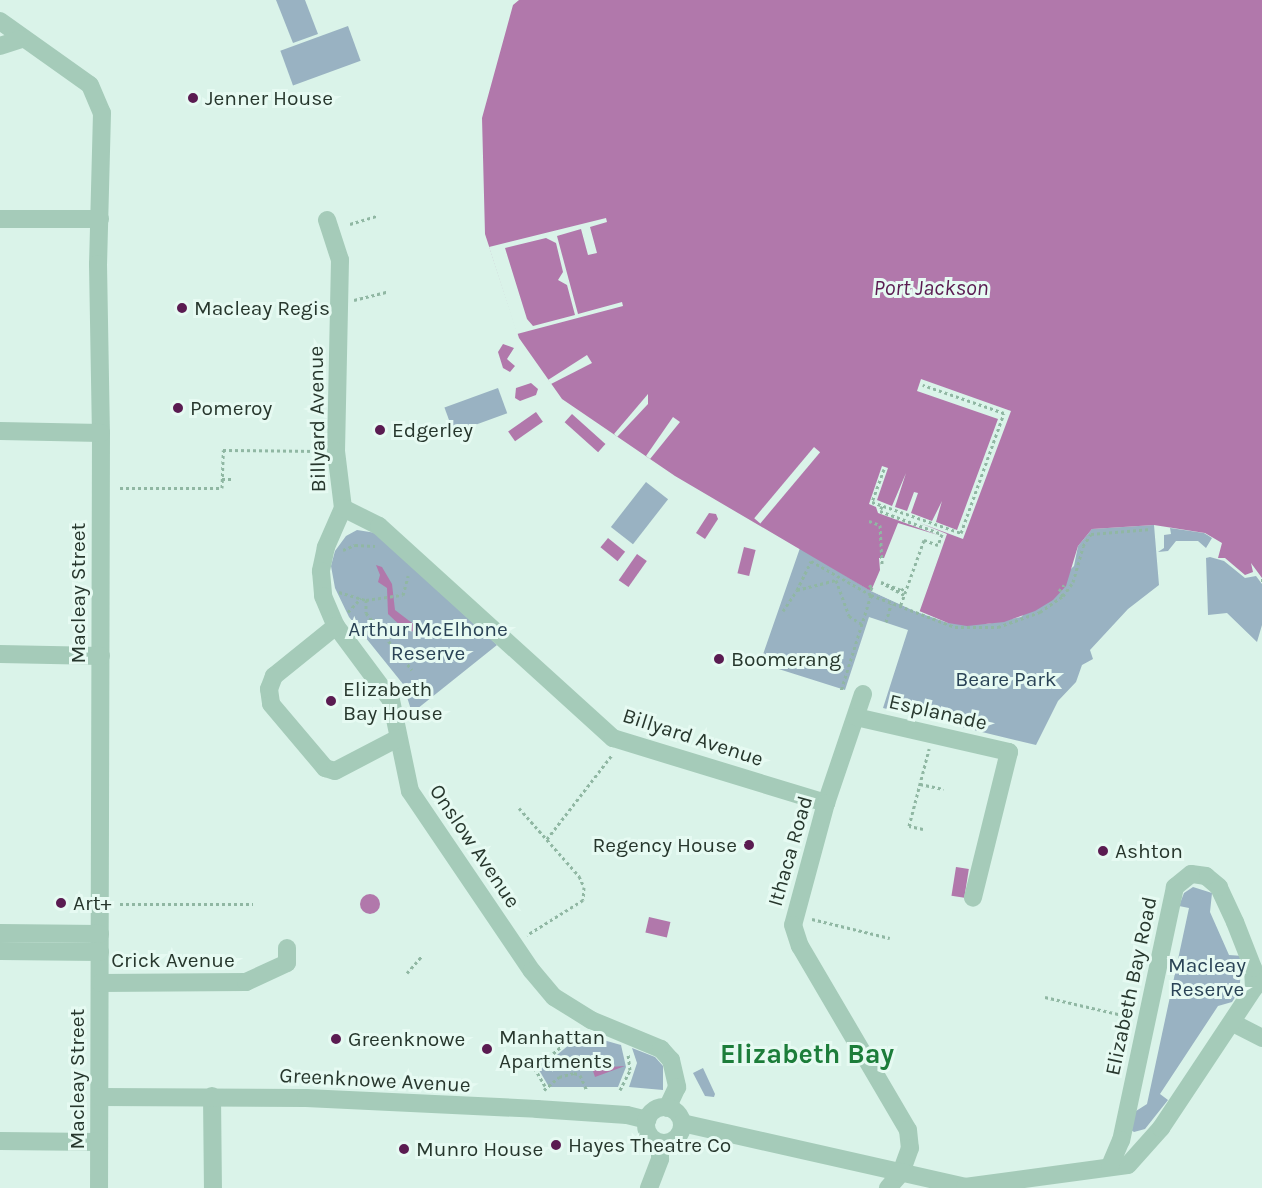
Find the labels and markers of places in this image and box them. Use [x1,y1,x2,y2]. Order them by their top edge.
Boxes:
place label: Jenner House [205,85,333,111]
marker: Jenner House [186,91,200,105]
place label: Macleay Regis [194,295,330,321]
marker: Macleay Regis [175,301,189,315]
place label: Pomeroy [190,395,272,421]
marker: Pomeroy [171,401,185,415]
place label: Edgerley [392,417,473,443]
marker: Edgerley [373,423,387,437]
place label: Boomerang [731,646,841,672]
marker: Boomerang [712,652,726,666]
place label: Elizabeth Bay House [343,676,442,726]
marker: Elizabeth Bay House [324,694,338,708]
place label: Regency House [592,832,737,858]
marker: Regency House [742,838,756,852]
place label: Ashton [1115,838,1183,864]
marker: Ashton [1096,844,1110,858]
place label: Art+ [73,890,112,916]
marker: Art+ [54,896,68,910]
place label: Manhattan Apartments [499,1024,612,1074]
place label: Greenknowe [348,1026,465,1052]
marker: Greenknowe [329,1032,343,1046]
marker: Manhattan Apartments [480,1042,494,1056]
place label: Hayes Theatre Co [568,1132,731,1158]
place label: Munro House [416,1136,543,1162]
marker: Hayes Theatre Co [549,1138,563,1152]
marker: Munro House [397,1142,411,1156]

